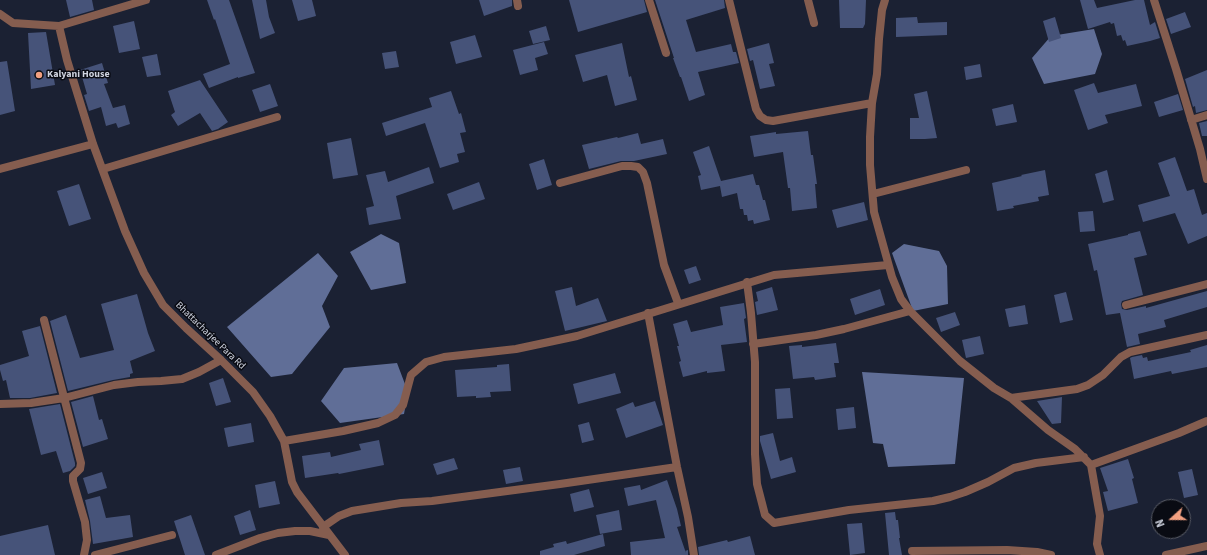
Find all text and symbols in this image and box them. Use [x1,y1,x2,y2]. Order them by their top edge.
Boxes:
place label: Kalyani House [47,69,110,81]
marker: Kalyani House [34,70,44,80]
street label: Bhattacharjee Para Rd [173,300,247,372]
north arrow [1151,499,1191,539]
text: N [1152,517,1169,529]

